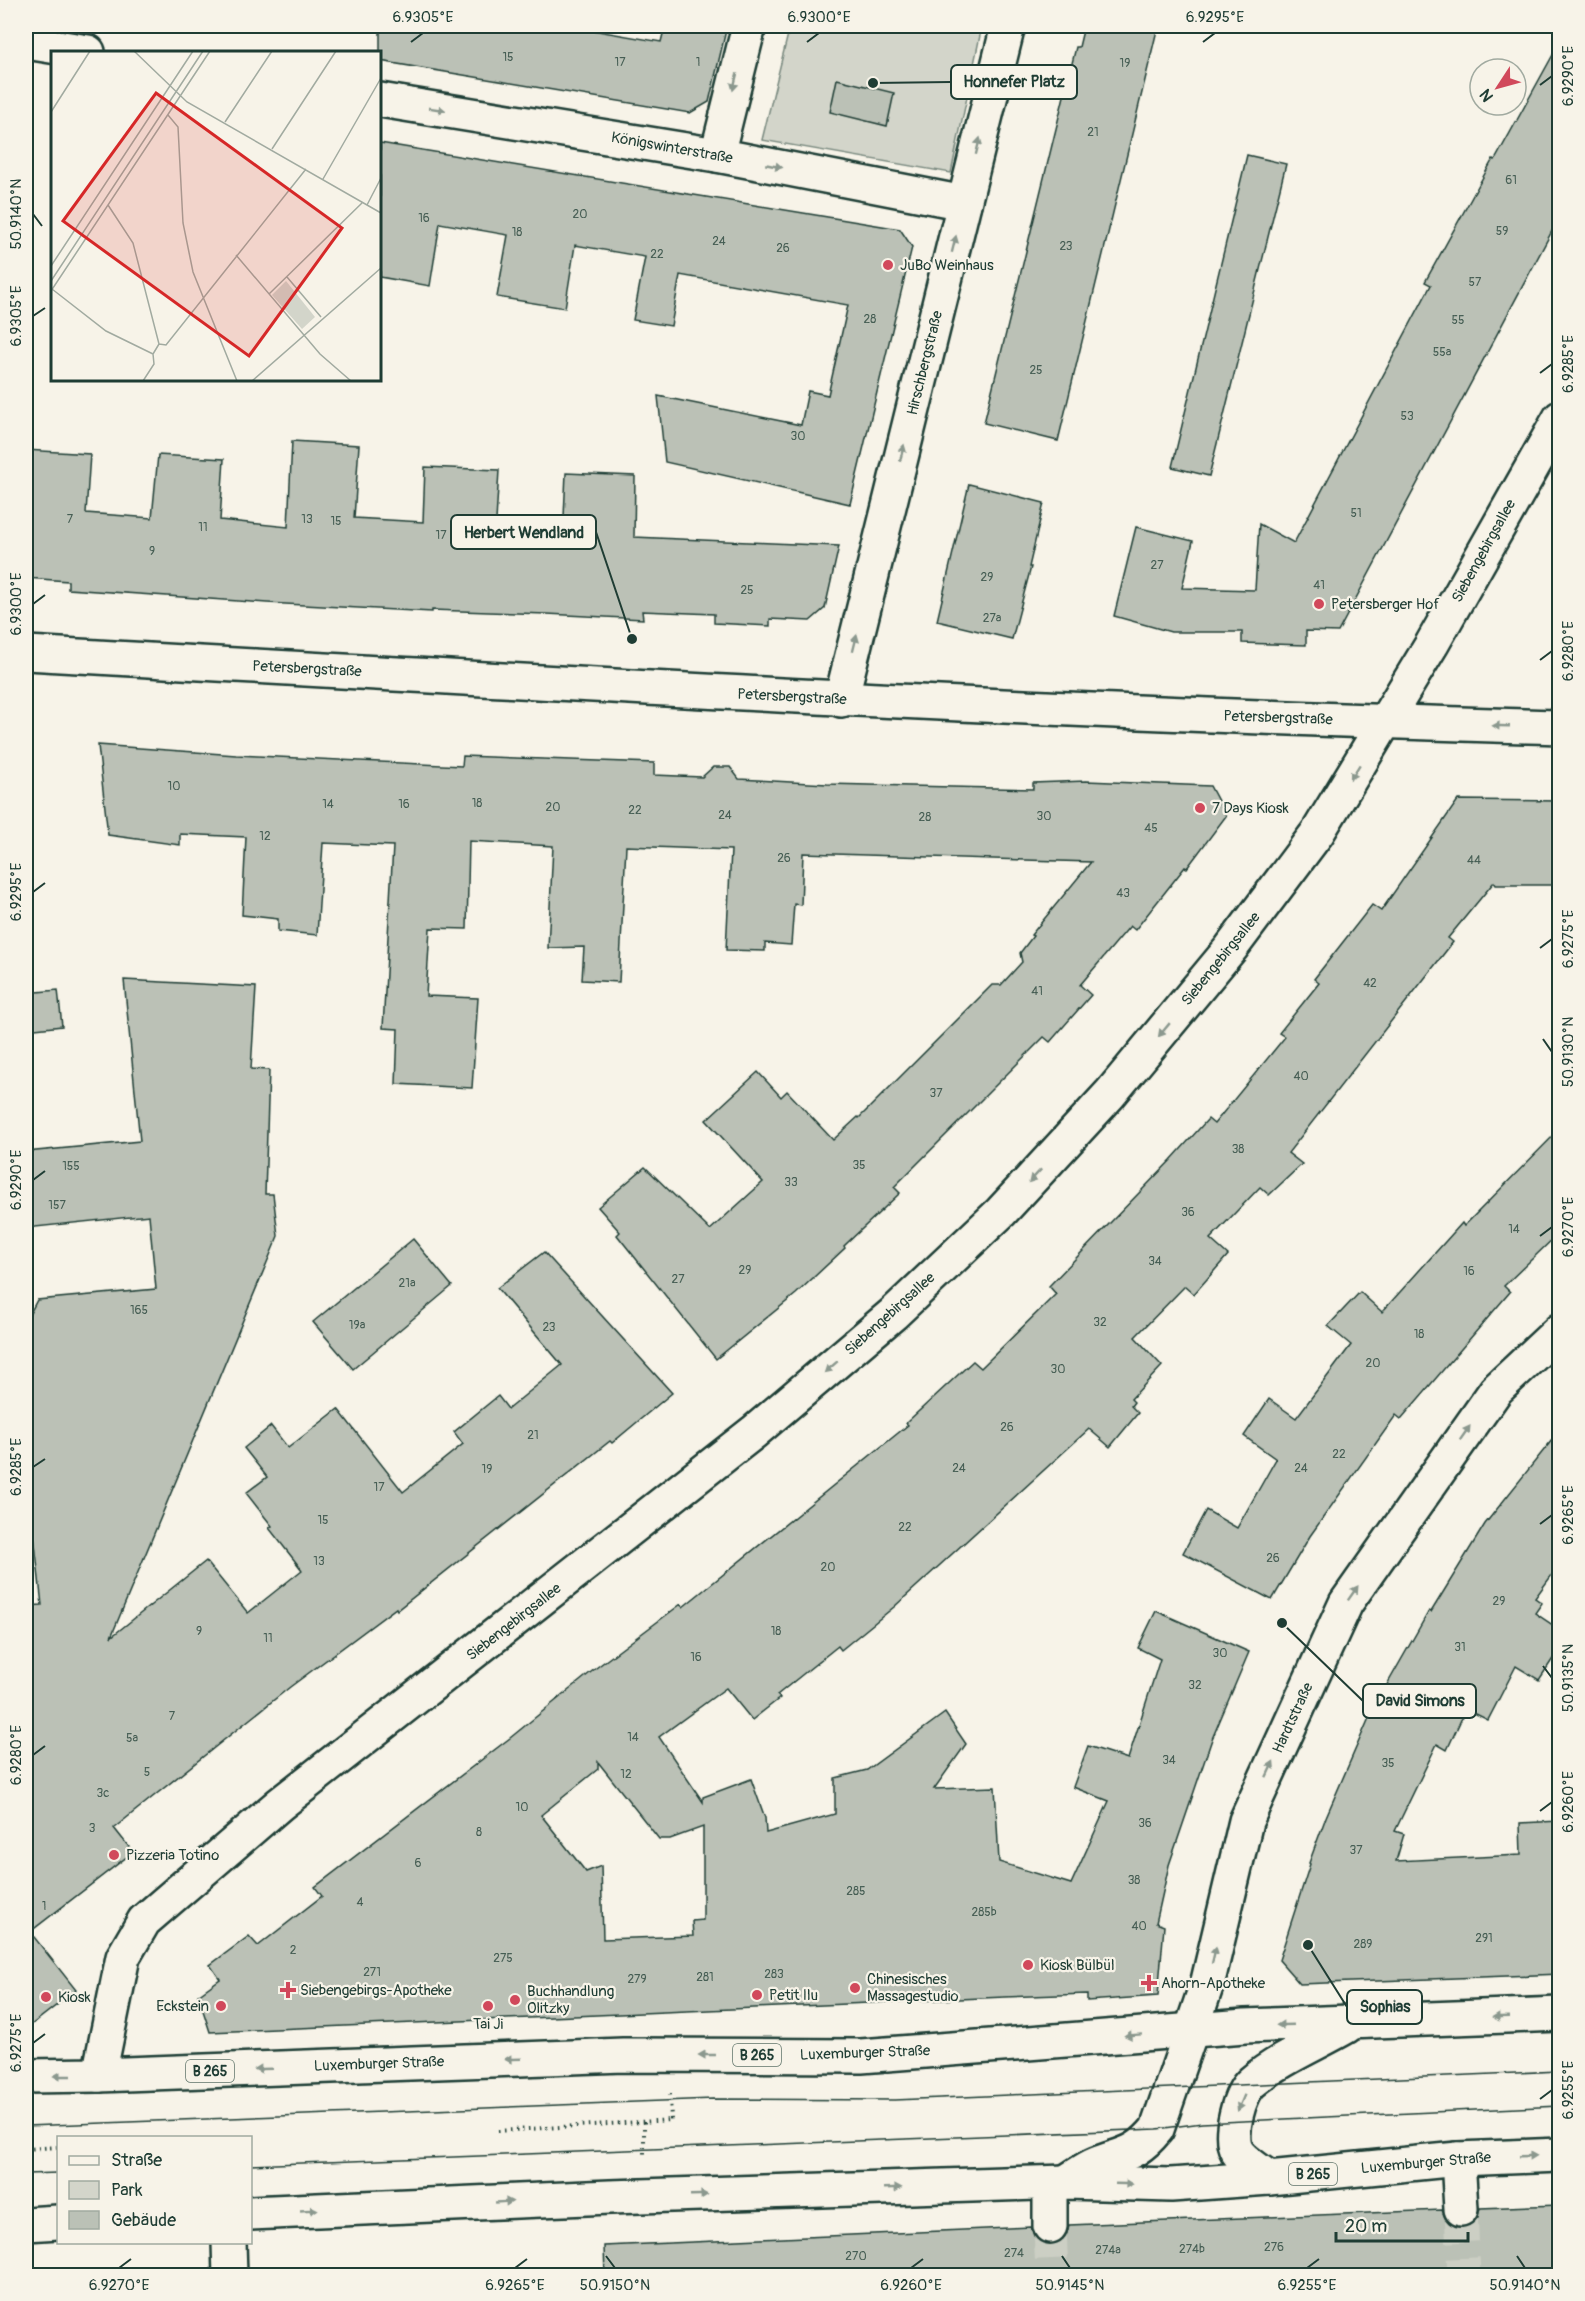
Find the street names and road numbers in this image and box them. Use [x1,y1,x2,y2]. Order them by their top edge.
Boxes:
street label: Königswinterstraße [610,128,735,168]
street label: Hirschbergstraße [903,308,947,417]
street label: Siebengebirgsallee [1448,495,1521,606]
street label: Petersbergstraße [252,657,363,681]
street label: Petersbergstraße [737,685,848,709]
street label: Petersbergstraße [1223,707,1334,729]
street label: Siebengebirgsallee [1177,908,1265,1010]
street label: Siebengebirgsallee [841,1268,940,1360]
street label: Siebengebirgsallee [463,1579,566,1665]
street label: Hardtstraße [1268,1679,1318,1756]
street label: Luxemburger Straße [799,2041,931,2065]
road number: B 265 [733,2044,781,2066]
street label: Luxemburger Straße [313,2052,445,2076]
road number: B 265 [186,2060,234,2082]
street label: Luxemburger Straße [1360,2148,1492,2178]
road number: B 265 [1289,2163,1337,2185]

